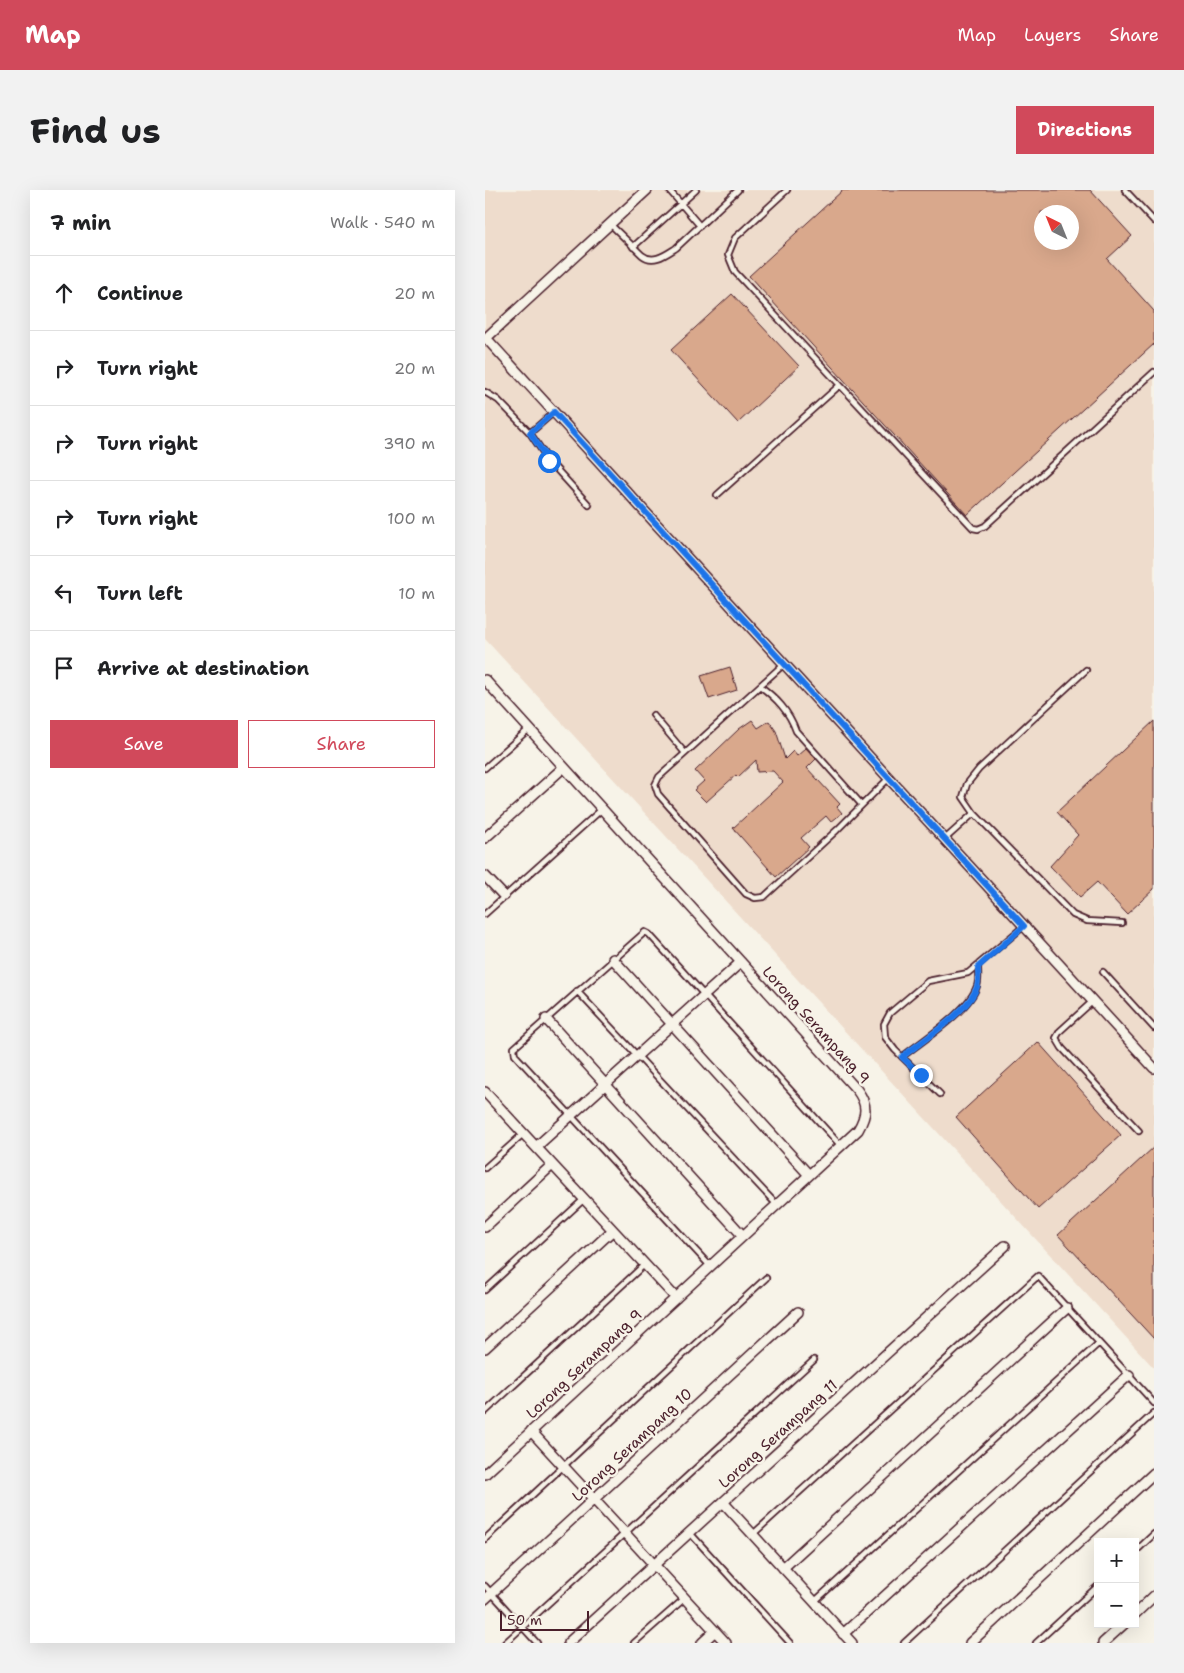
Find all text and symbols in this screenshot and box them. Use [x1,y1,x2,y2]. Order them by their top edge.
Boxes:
text: Map [25,19,81,51]
text: Map [958,23,996,47]
text: Layers [1024,23,1081,47]
text: Share [1109,23,1159,47]
button: Directions [1016,106,1154,154]
text: Find us [30,107,161,154]
north arrow [1034,205,1079,250]
text: 7 min [50,209,111,237]
text: Walk · 540 m [330,212,435,233]
icon: ahead [50,279,78,307]
text: Continue [97,281,183,306]
text: 20 m [394,283,435,304]
icon: right [50,354,78,382]
text: Turn right [97,356,198,381]
text: 20 m [394,358,435,379]
icon: right [50,429,78,457]
text: Turn right [97,431,198,456]
text: 390 m [383,433,435,454]
route start [538,450,561,473]
icon: right [50,504,78,532]
text: Turn right [97,506,198,531]
text: 100 m [387,508,435,529]
icon: left [50,579,78,607]
text: Turn left [97,581,183,606]
text: 10 m [398,583,435,604]
icon: arrive [50,654,78,682]
text: Arrive at destination [97,656,309,681]
button: Save [50,720,238,768]
button: Share [248,720,435,768]
street label: Lorong Serampang 9 [758,962,874,1088]
route end [910,1064,933,1087]
street label: Lorong Serampang 9 [522,1305,646,1423]
street label: Lorong Serampang 11 [714,1375,842,1493]
street label: Lorong Serampang 10 [568,1384,696,1506]
map controls [1094,1538,1139,1628]
button: + [1094,1538,1139,1583]
button: − [1094,1583,1139,1628]
scale bar [500,1608,589,1631]
text: 50 m [507,1611,542,1629]

